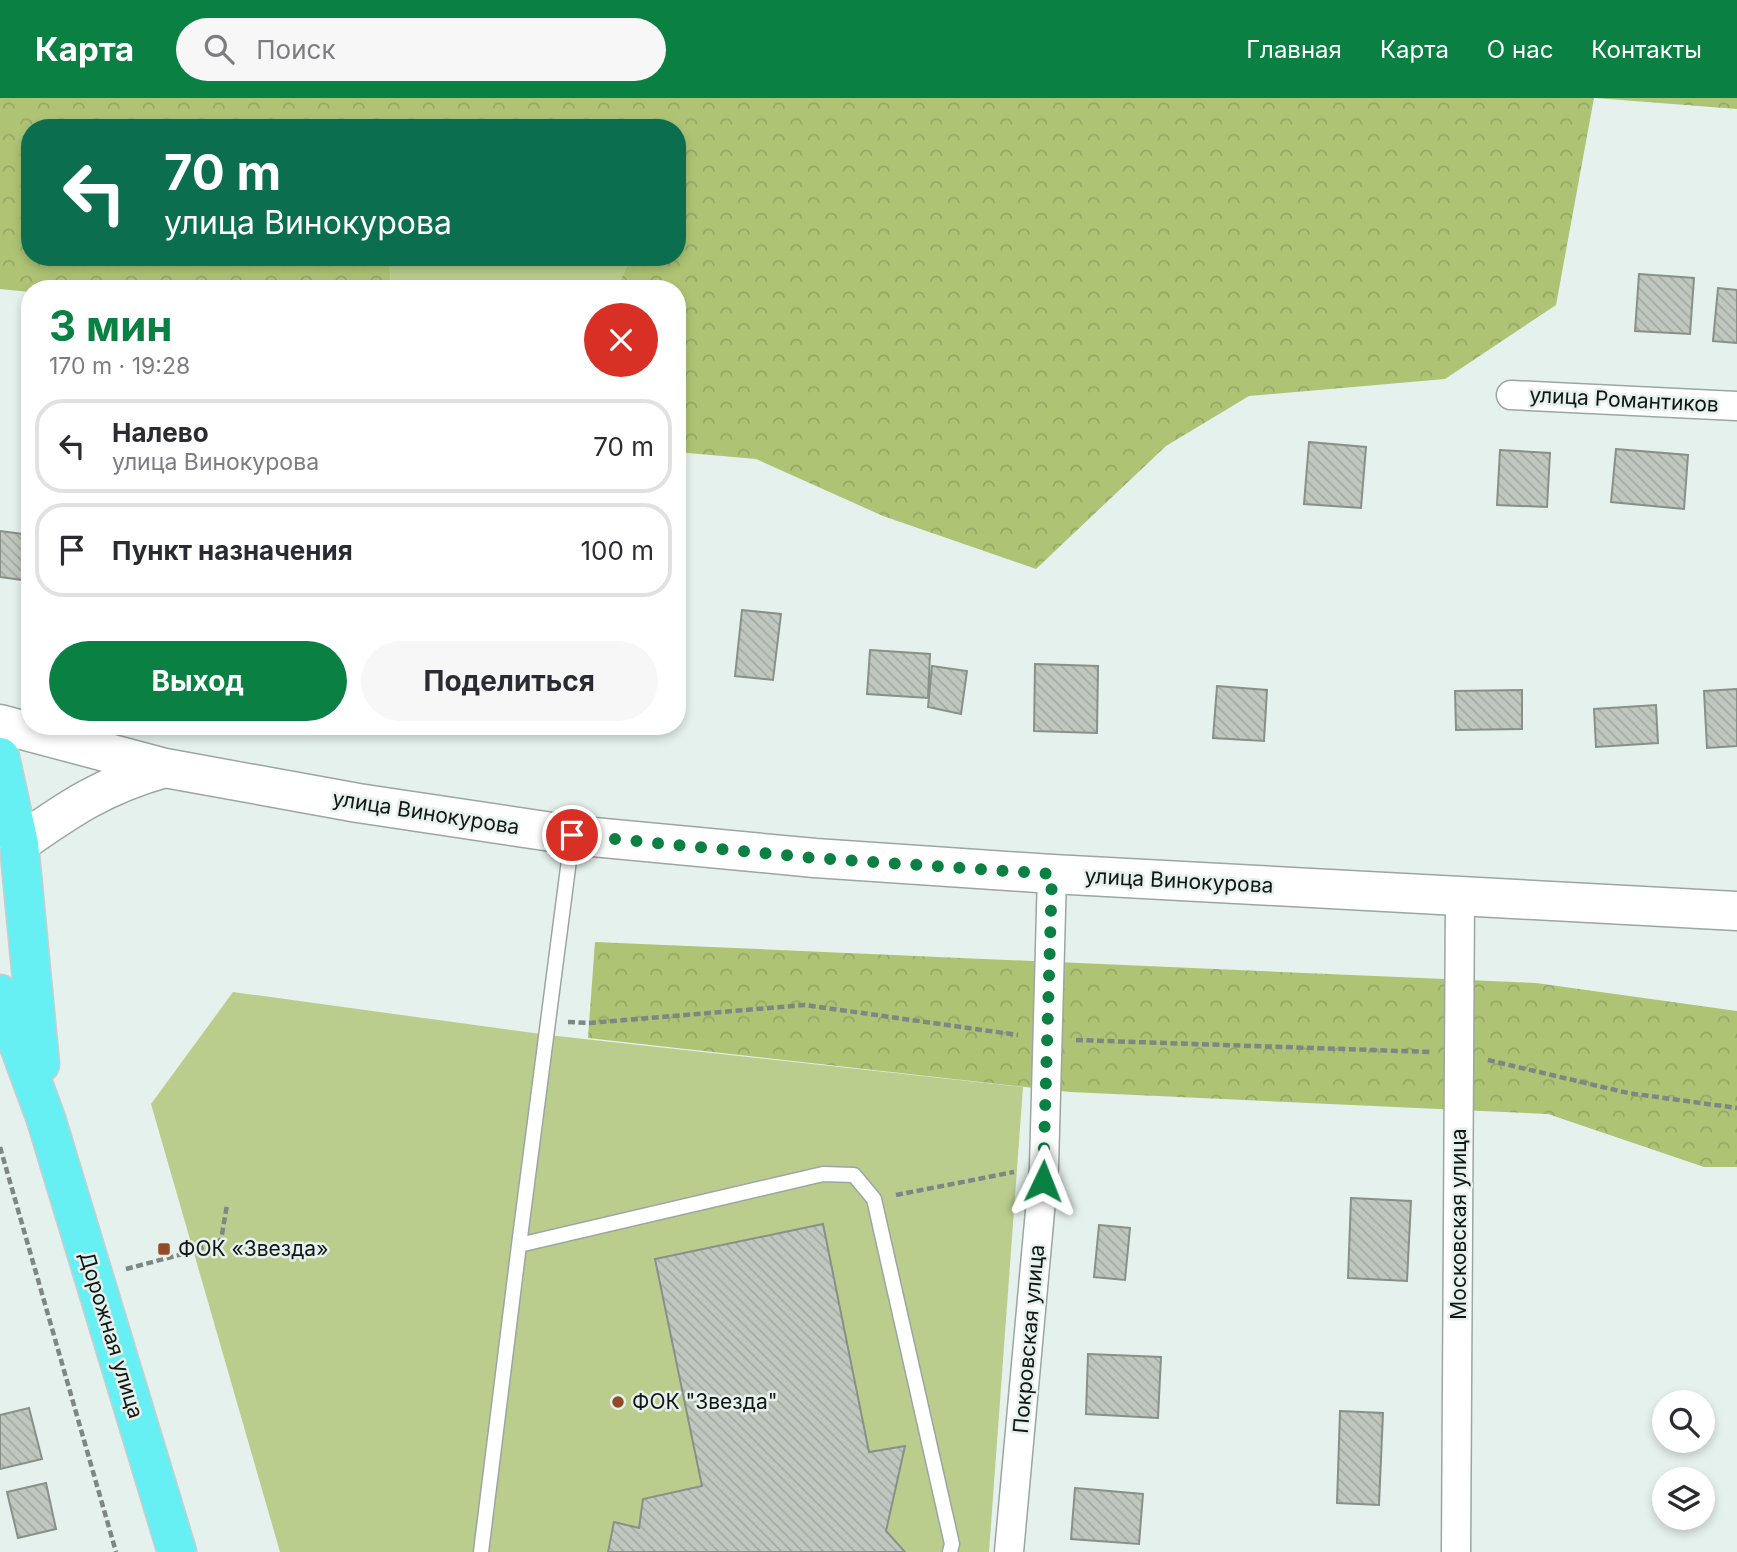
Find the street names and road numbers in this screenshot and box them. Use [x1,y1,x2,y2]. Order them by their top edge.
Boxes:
street label: улица Романтиков [1529,382,1719,417]
street label: улица Винокурова [331,785,521,840]
street label: улица Винокурова [1084,863,1274,898]
street label: Московская улица [1446,1128,1471,1320]
street label: Покровская улица [1008,1244,1049,1434]
street label: Дорожная улица [74,1248,149,1421]

